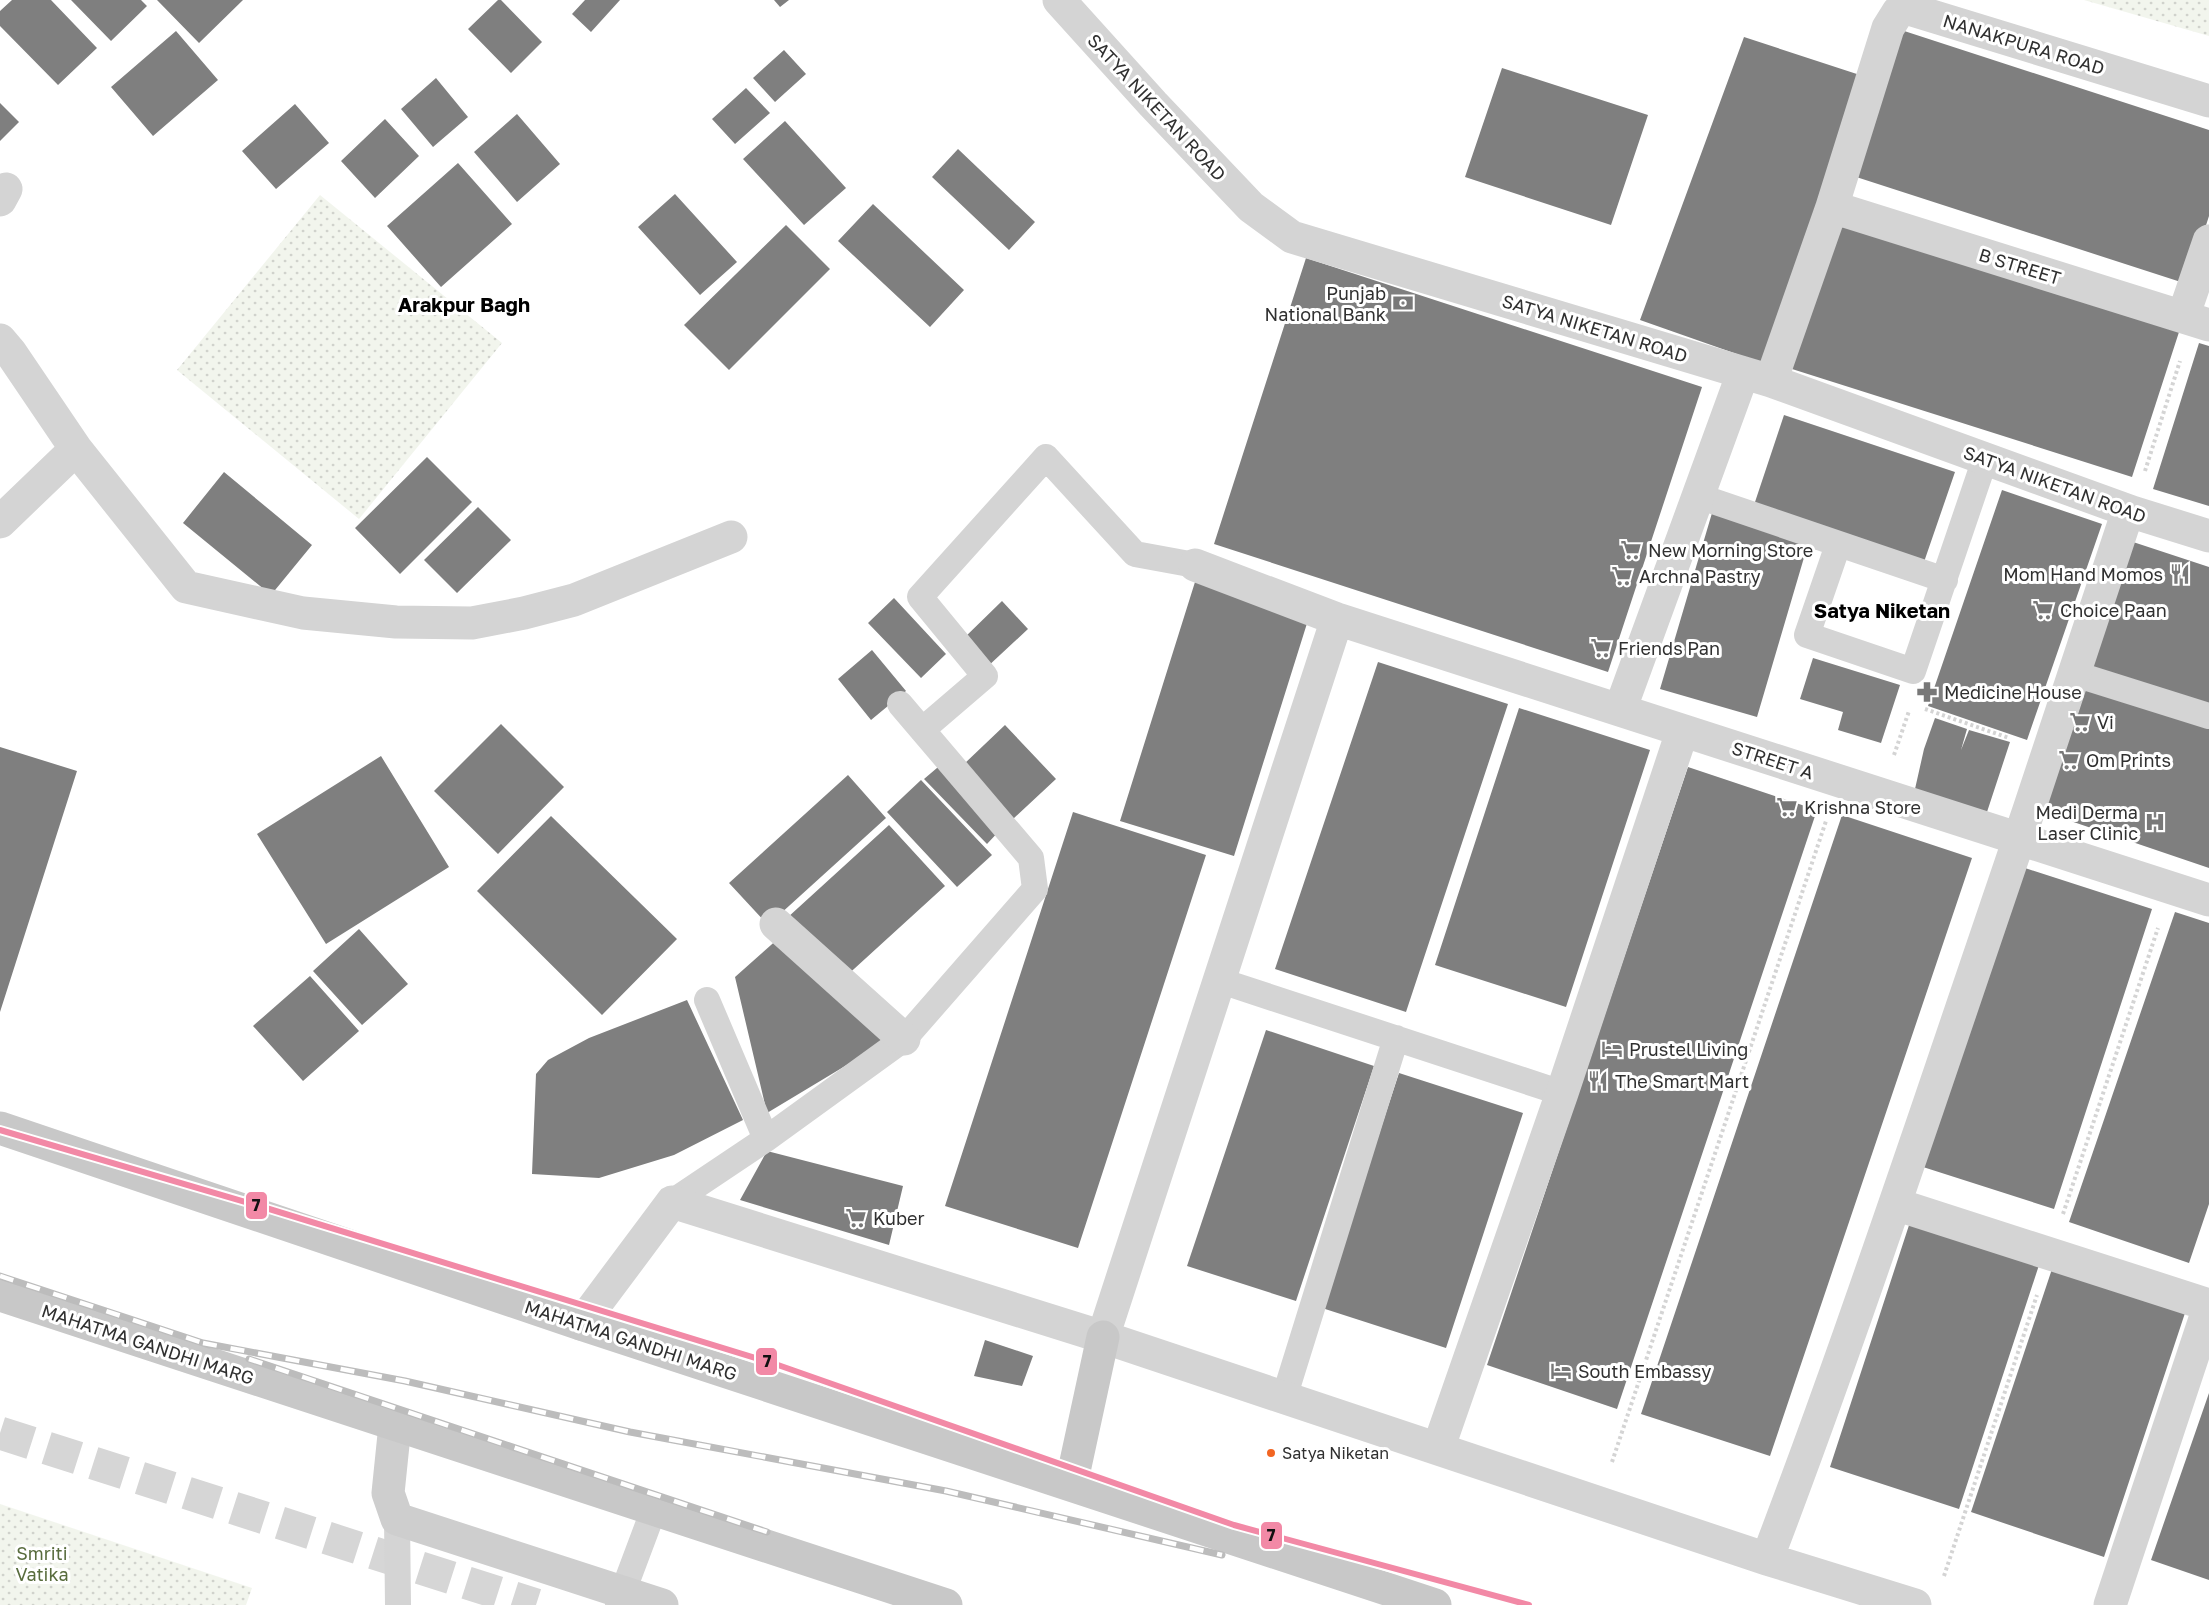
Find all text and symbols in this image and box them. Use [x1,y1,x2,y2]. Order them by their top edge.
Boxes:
street label: NANAKPURA ROAD [1941,9,2107,79]
street label: SATYA NIKETAN ROAD [1083,29,1231,185]
street label: B STREET [1976,243,2064,289]
place label: Punjab National Bank [1265,282,1386,325]
street label: SATYA NIKETAN ROAD [1500,289,1690,367]
bank icon: Punjab National Bank [1391,291,1415,315]
district label: Arakpur Bagh [398,292,530,316]
street label: SATYA NIKETAN ROAD [1961,441,2149,527]
supermarket icon: New Morning Store [1619,538,1643,562]
place label: New Morning Store [1648,539,1813,561]
restaurant icon: Mom Hand Momos [2168,562,2192,586]
place label: Mom Hand Momos [2003,563,2163,585]
supermarket icon: Archna Pastry [1610,564,1634,588]
place label: Archna Pastry [1639,565,1761,587]
district label: Satya Niketan [1814,598,1950,622]
supermarket icon: Choice Paan [2031,598,2055,622]
place label: Choice Paan [2060,599,2167,621]
supermarket icon: Friends Pan [1589,636,1613,660]
place label: Friends Pan [1618,637,1720,659]
pharmacy icon: Medicine House [1915,680,1939,704]
place label: Medicine House [1944,681,2082,703]
supermarket icon: Vi [2068,710,2092,734]
place label: Vi [2097,711,2114,733]
street label: STREET A [1729,736,1817,784]
supermarket icon: Om Prints [2057,748,2081,772]
place label: Om Prints [2086,749,2171,771]
supermarket icon: Krishna Store [1775,795,1799,819]
place label: Krishna Store [1804,796,1921,818]
place label: Medi Derma Laser Clinic [2036,801,2138,844]
hospital icon: Medi Derma Laser Clinic [2143,810,2167,834]
hotel icon: Prustel Living [1600,1037,1624,1061]
place label: Prustel Living [1629,1038,1748,1060]
restaurant icon: The Smart Mart [1586,1069,1610,1093]
place label: The Smart Mart [1615,1070,1749,1092]
line badge: 7 [245,1191,268,1220]
text: 7 [252,1195,261,1215]
supermarket icon: Kuber [844,1206,868,1230]
place label: Kuber [873,1207,924,1229]
street label: MAHATMA GANDHI MARG [522,1295,740,1385]
street label: MAHATMA GANDHI MARG [39,1299,257,1389]
line badge: 7 [755,1347,778,1376]
text: 7 [763,1351,772,1371]
hotel icon: South Embassy [1549,1359,1573,1383]
place label: South Embassy [1578,1360,1711,1382]
place label: Satya Niketan [1282,1443,1389,1463]
marker: Satya Niketan [1265,1447,1277,1459]
line badge: 7 [1260,1521,1283,1550]
text: 7 [1267,1525,1276,1545]
park label: Smriti Vatika [15,1542,69,1585]

